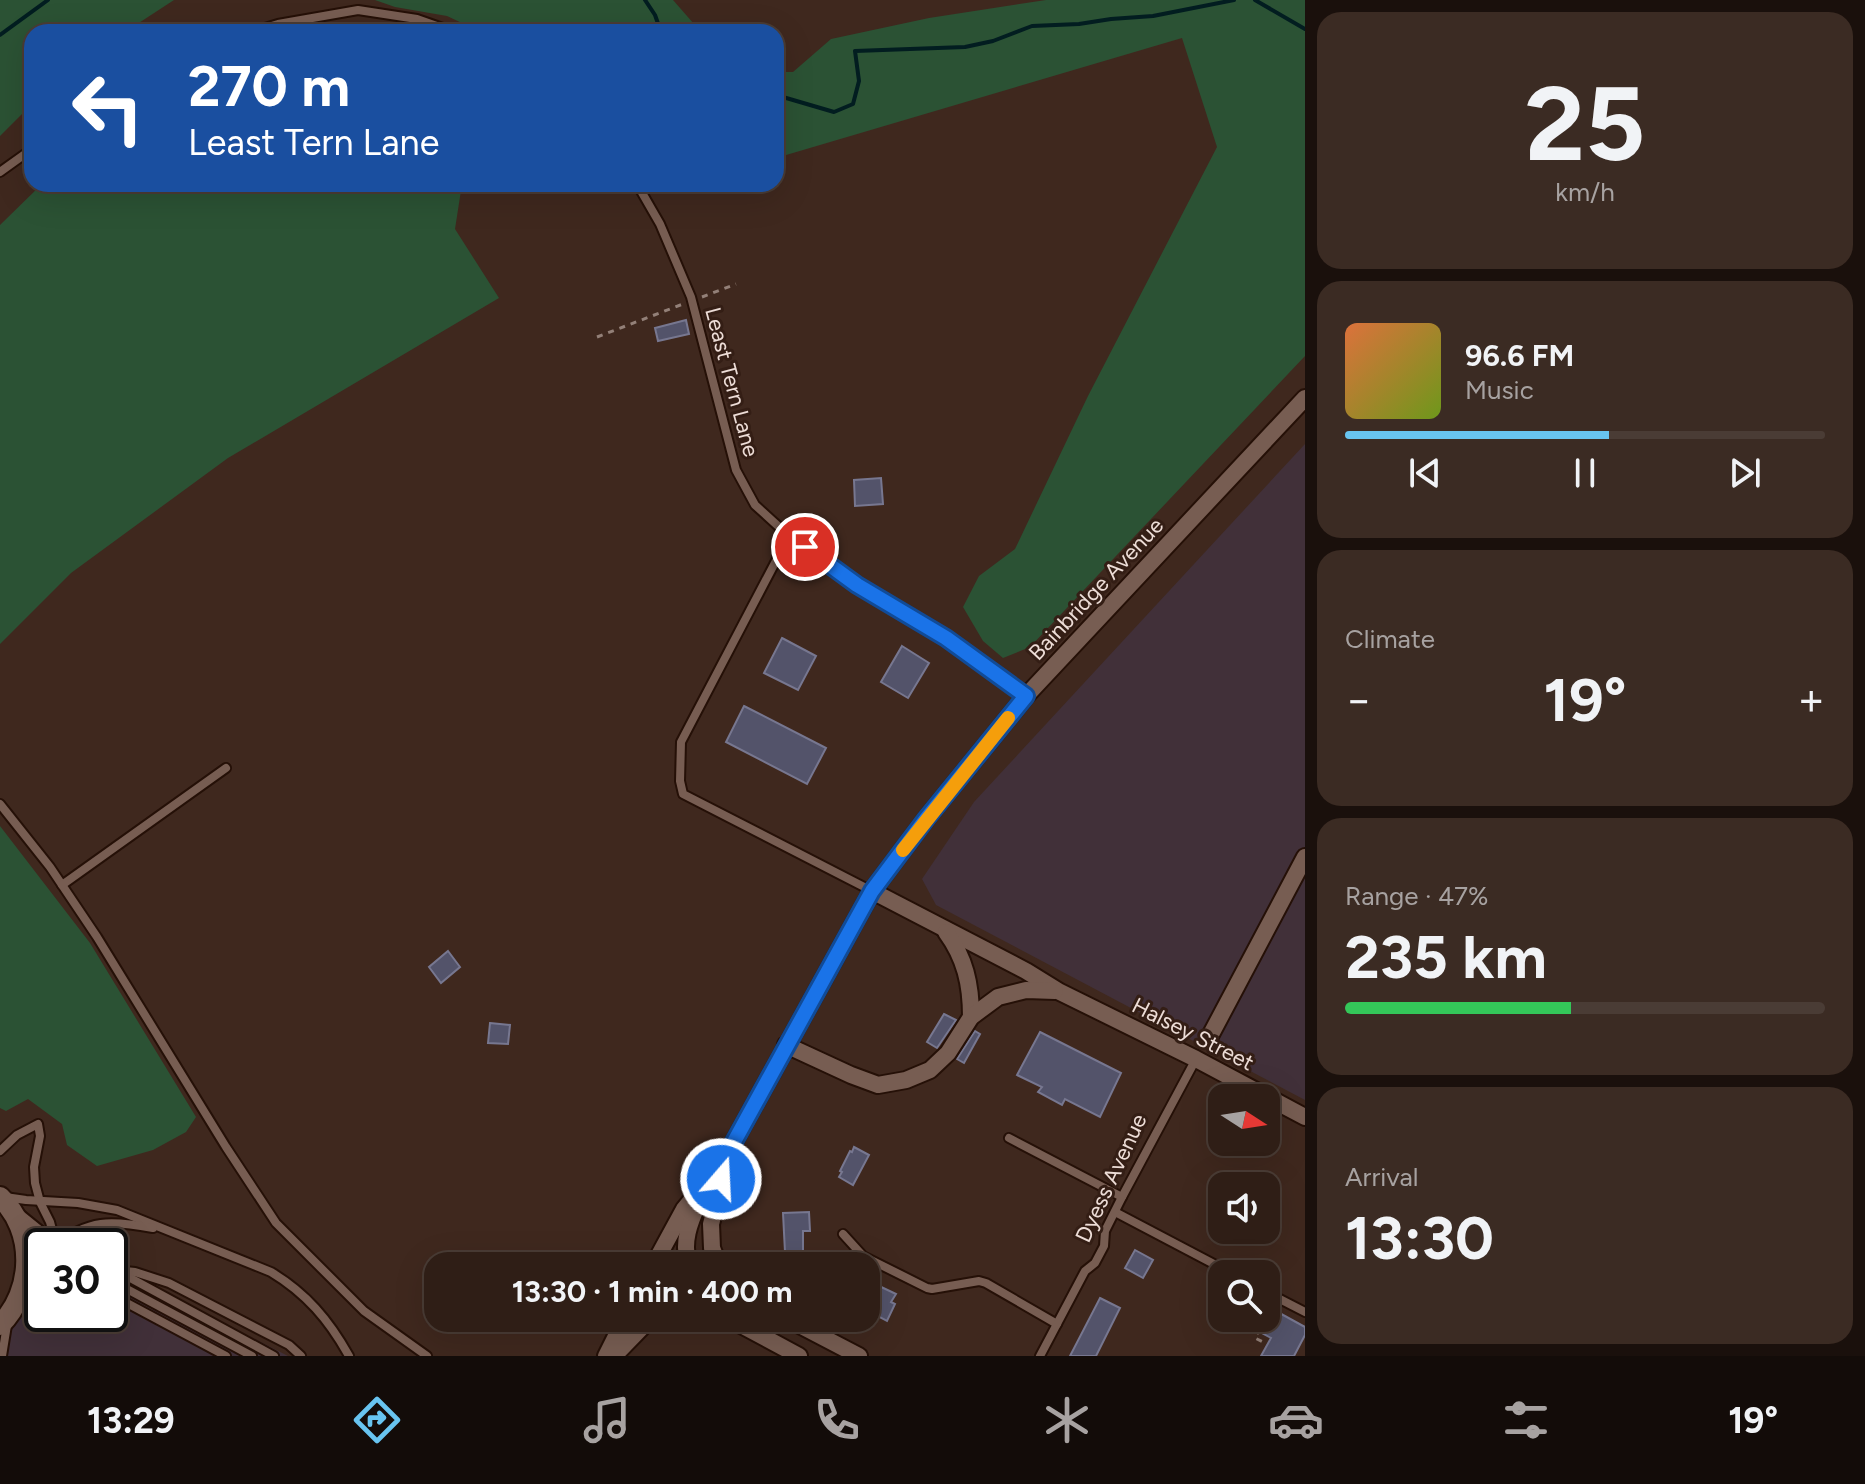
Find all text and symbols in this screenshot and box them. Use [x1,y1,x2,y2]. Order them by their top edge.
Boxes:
text: 270 m [188,53,350,120]
icon: left [56,56,160,160]
text: 25 [1525,61,1645,186]
text: Least Tern Lane [188,121,439,164]
text: km/h [1555,176,1615,208]
street label: Least Tern Lane [699,304,765,460]
text: 96.6 FM [1465,337,1574,374]
text: Music [1465,374,1534,406]
icon: previous [1403,451,1447,495]
icon: pause [1563,451,1607,495]
icon: next [1723,451,1767,495]
street label: Bainbridge Avenue [1023,512,1169,666]
pin [771,513,839,581]
icon: arrive [783,525,827,569]
text: Climate [1345,623,1435,655]
text: 19° [1544,664,1626,736]
text: − [1345,673,1372,726]
text: + [1798,673,1825,726]
text: Range · 47% [1345,880,1489,912]
text: 235 km [1345,921,1547,993]
street label: Halsey Street [1128,992,1258,1076]
north arrow [1208,1084,1280,1156]
map controls [1208,1084,1280,1332]
street label: Dyess Avenue [1069,1109,1153,1247]
position arrow [679,1137,763,1221]
text: Arrival [1345,1161,1418,1193]
button: sound [1208,1172,1280,1244]
text: 13:30 [1345,1202,1494,1274]
speed limit sign: 30 [24,1228,128,1332]
button: search [1208,1260,1280,1332]
text: 13:30 · 1 min · 400 m [512,1273,792,1310]
icon: directions [349,1392,405,1448]
icon: music [579,1392,635,1448]
icon: phone [809,1392,865,1448]
icon: climate [1039,1392,1095,1448]
icon: car [1268,1392,1324,1448]
icon: filters [1498,1392,1554,1448]
text: 13:29 [87,1399,175,1442]
text: 19° [1728,1399,1778,1442]

